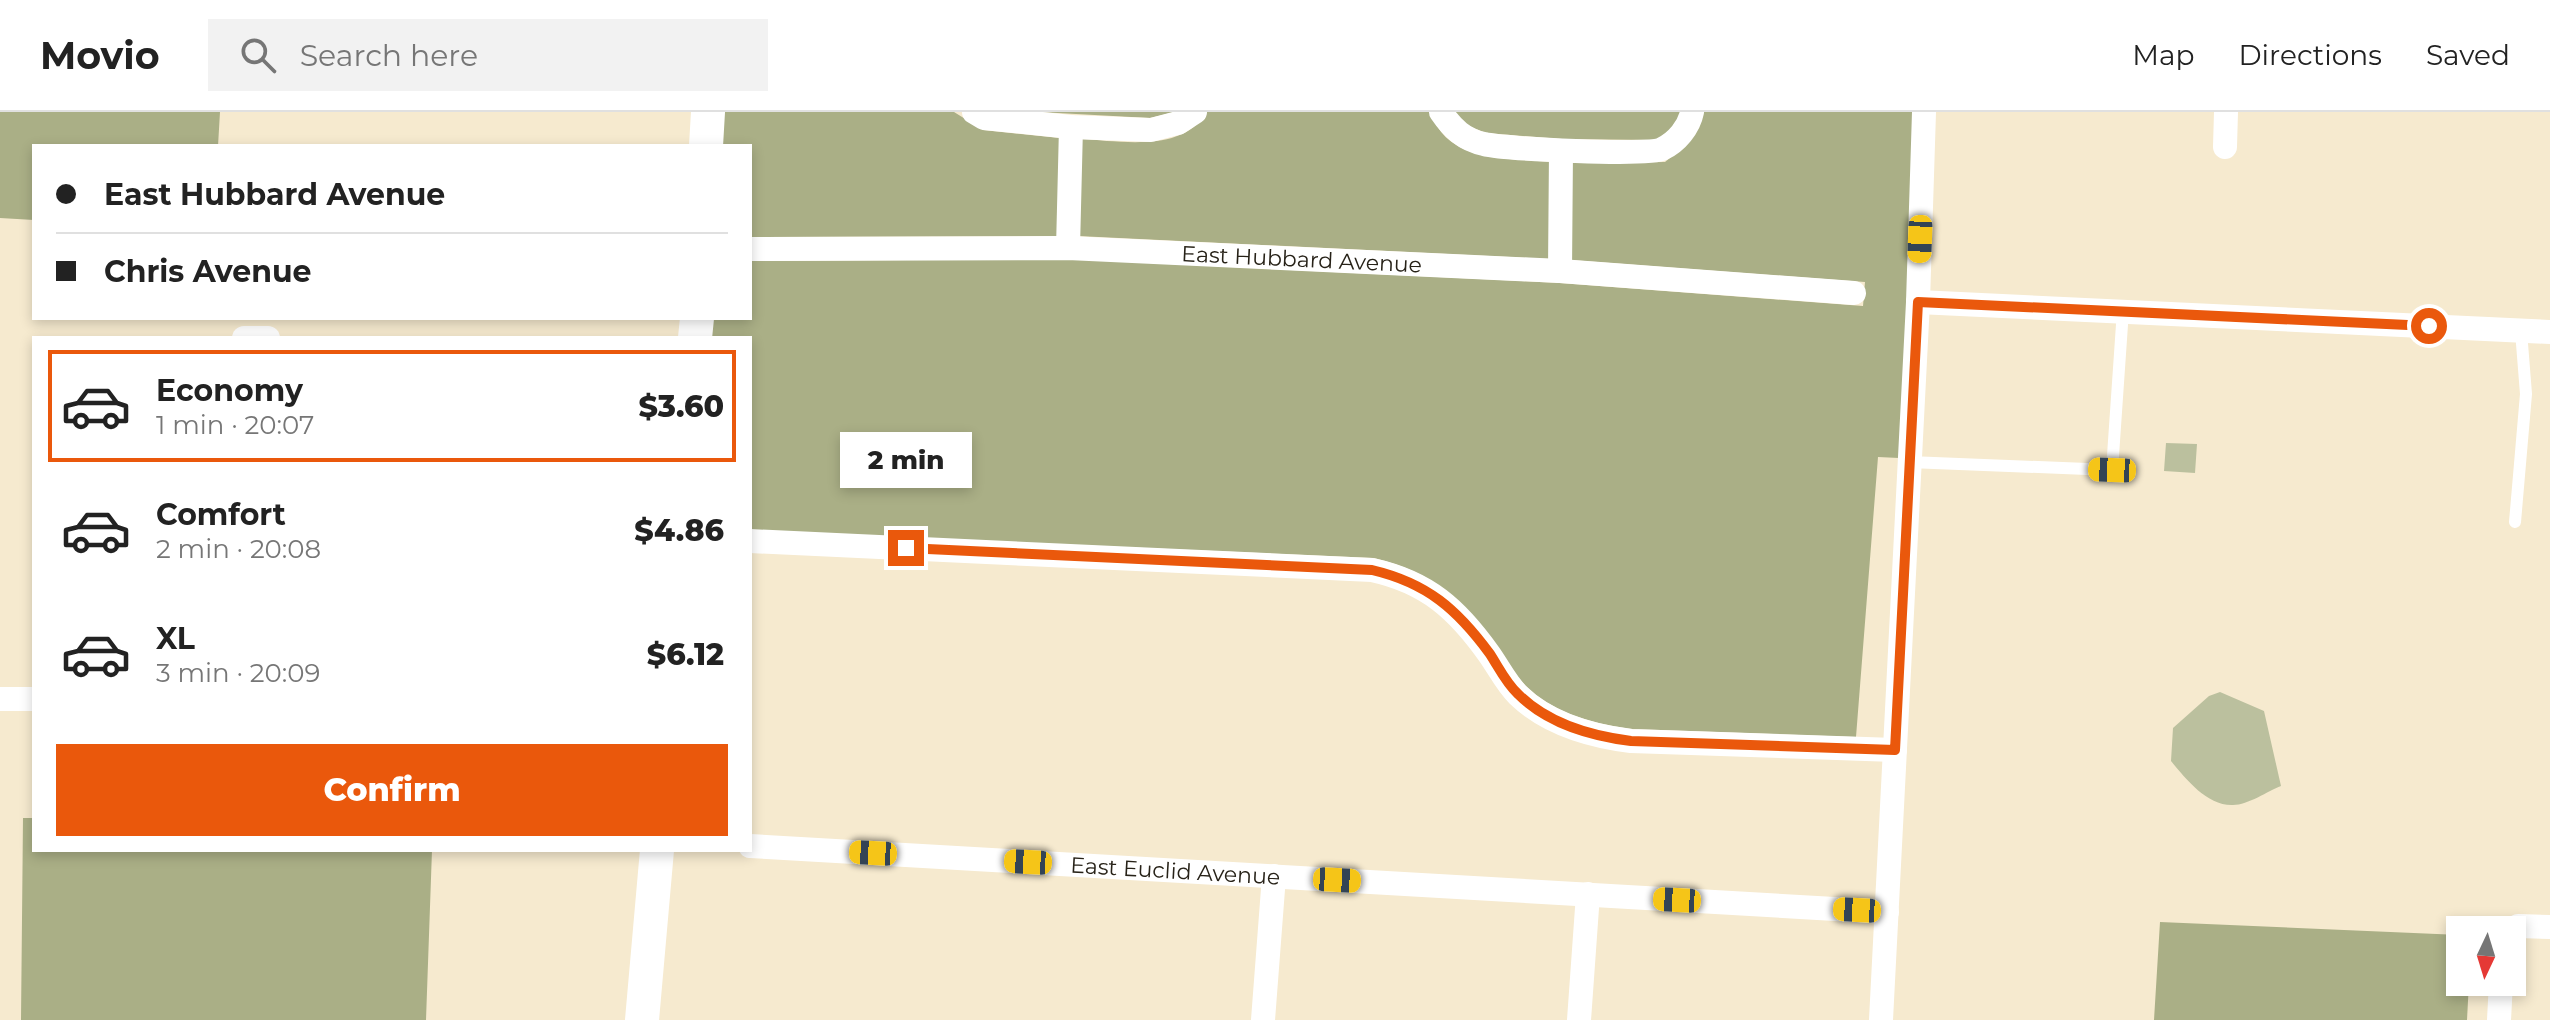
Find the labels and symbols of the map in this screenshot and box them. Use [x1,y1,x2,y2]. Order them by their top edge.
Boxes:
car [1907,215,1933,263]
street label: East Hubbard Avenue [1181,240,1423,279]
route start [2411,308,2447,344]
callout: 2 min [840,432,972,488]
car [2088,457,2136,483]
route end [888,530,924,566]
car [848,840,898,866]
car [1003,849,1053,875]
street label: East Euclid Avenue [1070,852,1281,891]
car [1312,867,1362,893]
car [1652,887,1702,913]
car [1832,897,1882,923]
north arrow [2446,916,2526,996]

